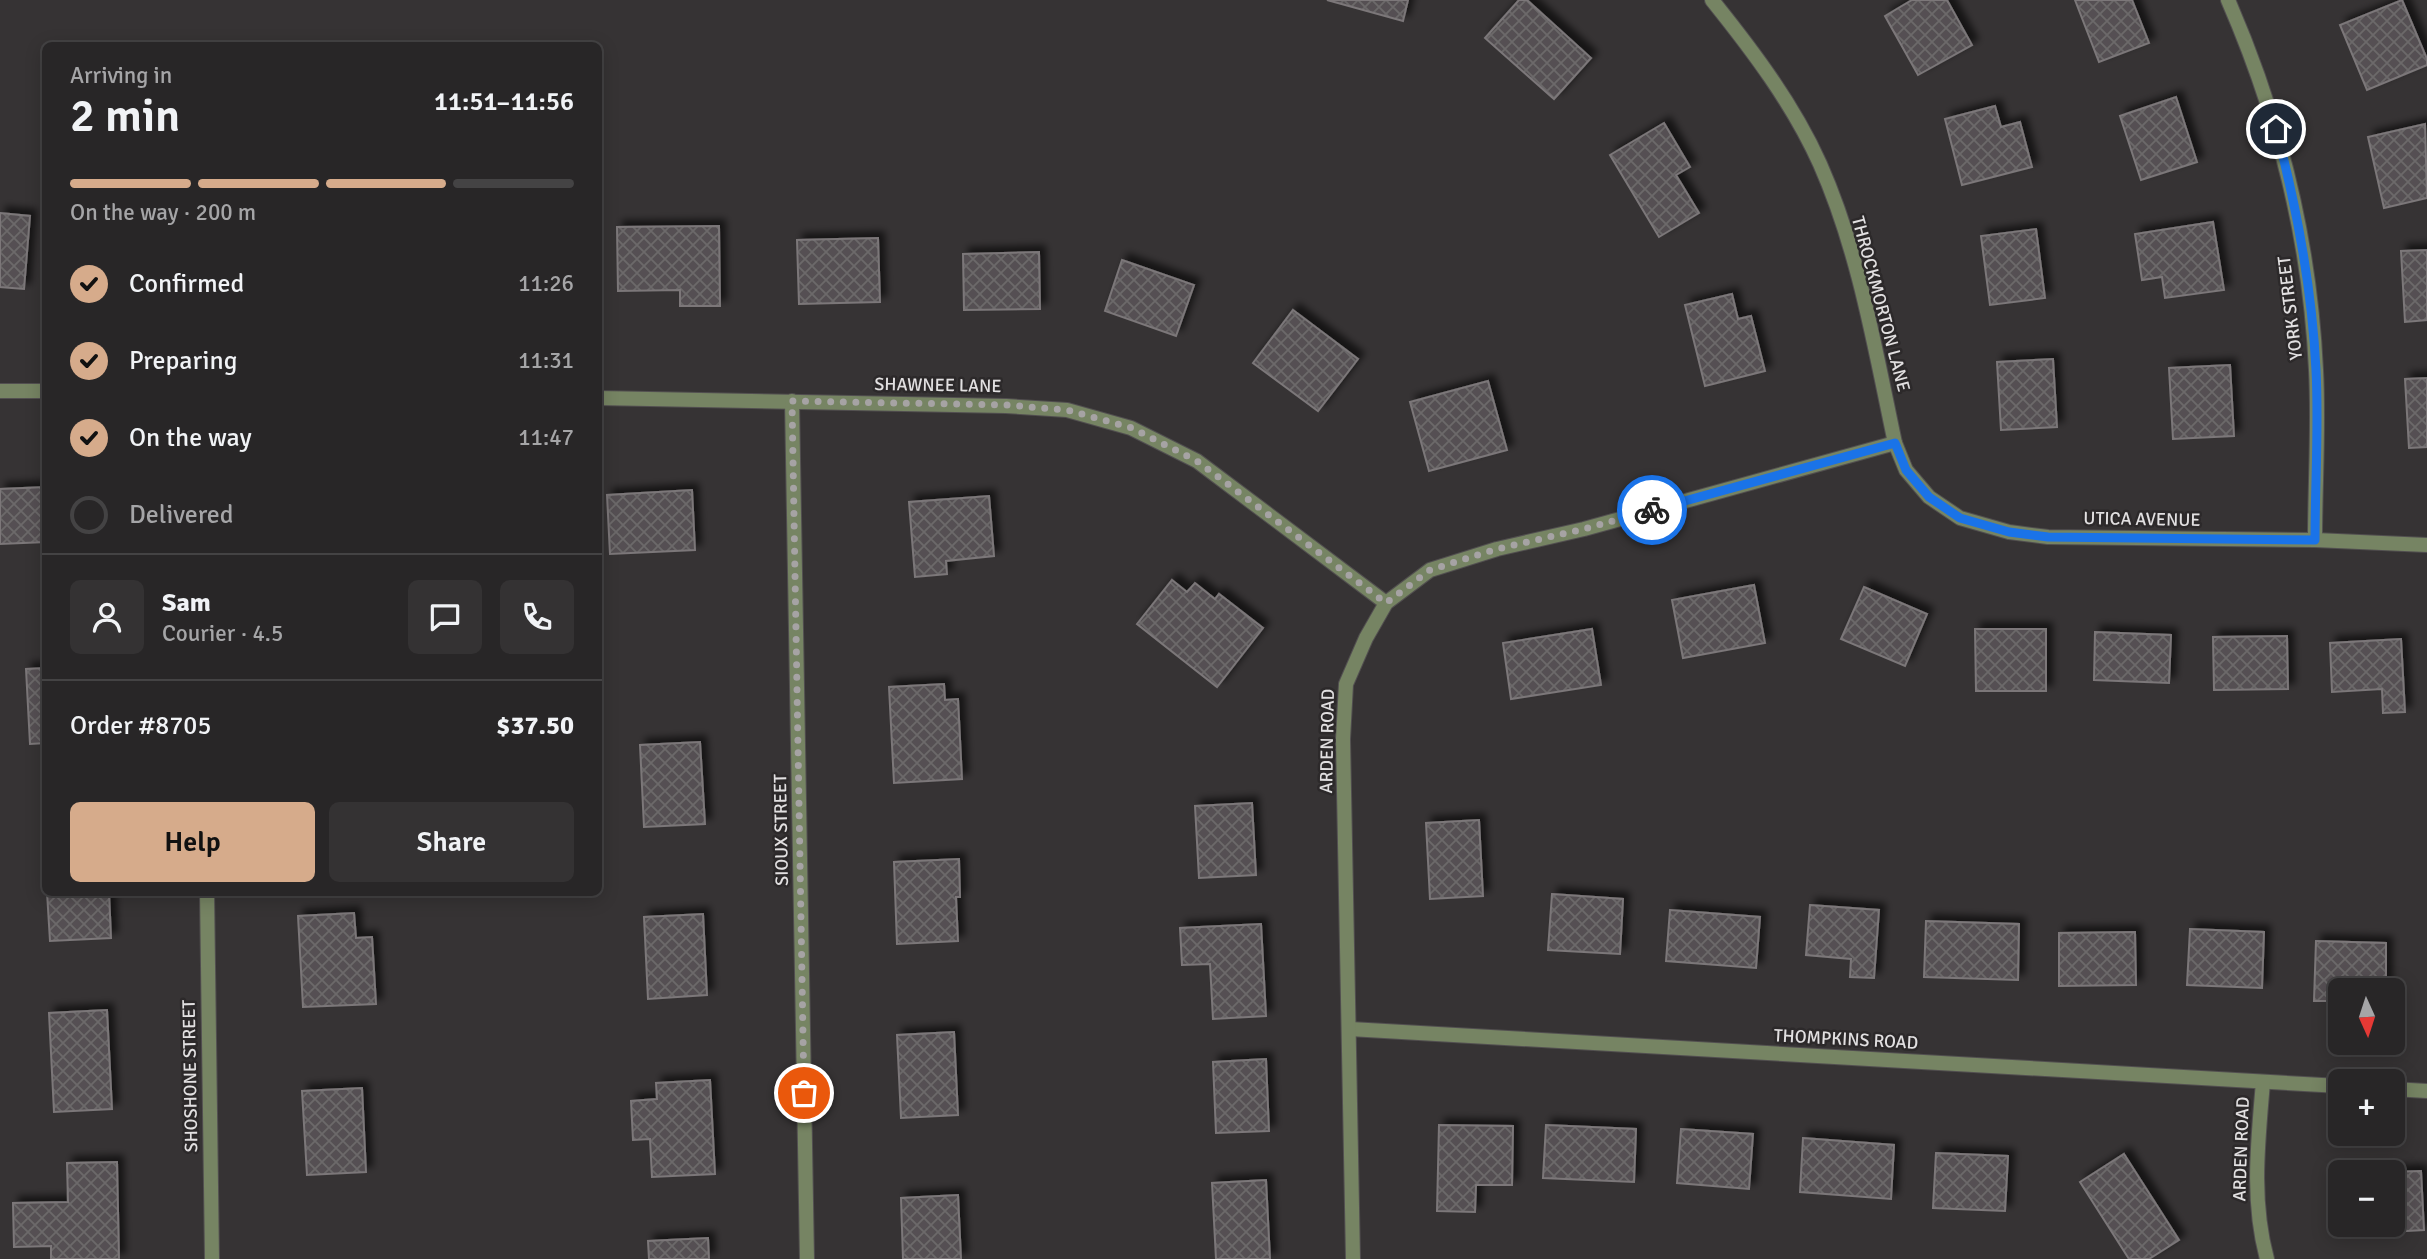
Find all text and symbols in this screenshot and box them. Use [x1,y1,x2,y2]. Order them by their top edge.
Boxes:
text: Arriving in [70,61,172,90]
text: 11:51–11:56 [434,86,574,118]
text: 2 min [70,88,180,144]
pin [2246,99,2306,159]
icon: home [2257,110,2295,148]
text: On the way · 200 m [70,198,256,227]
street label: THROCKMORTON LANE [1847,214,1915,394]
street label: YORK STREET [2273,255,2307,361]
icon: check [70,265,108,303]
text: Confirmed [129,268,244,300]
text: 11:26 [518,269,574,298]
icon: check [70,342,108,380]
text: Preparing [129,345,237,377]
text: 11:31 [518,346,574,375]
street label: SHAWNEE LANE [874,373,1002,397]
icon: check [70,419,108,457]
text: On the way [129,422,252,454]
text: 11:47 [518,423,574,452]
courier [1617,475,1687,545]
icon: bike [1633,491,1671,529]
text: Delivered [129,499,234,531]
street label: UTICA AVENUE [2083,507,2201,531]
button: person [70,580,144,654]
button: chat [408,580,482,654]
button: phone [500,580,574,654]
text: Sam [162,587,211,619]
text: Courier · 4.5 [162,619,283,648]
street label: ARDEN ROAD [1315,688,1339,794]
text: Order #8705 [70,710,211,742]
text: $37.50 [496,710,574,742]
street label: SIOUX STREET [769,774,793,886]
button: Help [70,802,315,882]
button: Share [329,802,574,882]
north arrow [2328,978,2404,1055]
map controls [2328,978,2405,1237]
street label: SHOSHONE STREET [178,999,202,1153]
street label: THOMPKINS ROAD [1773,1024,1919,1054]
pin [774,1063,834,1123]
button: + [2328,1069,2405,1146]
icon: bag [785,1074,823,1112]
street label: ARDEN ROAD [2228,1096,2254,1202]
button: − [2328,1160,2405,1237]

